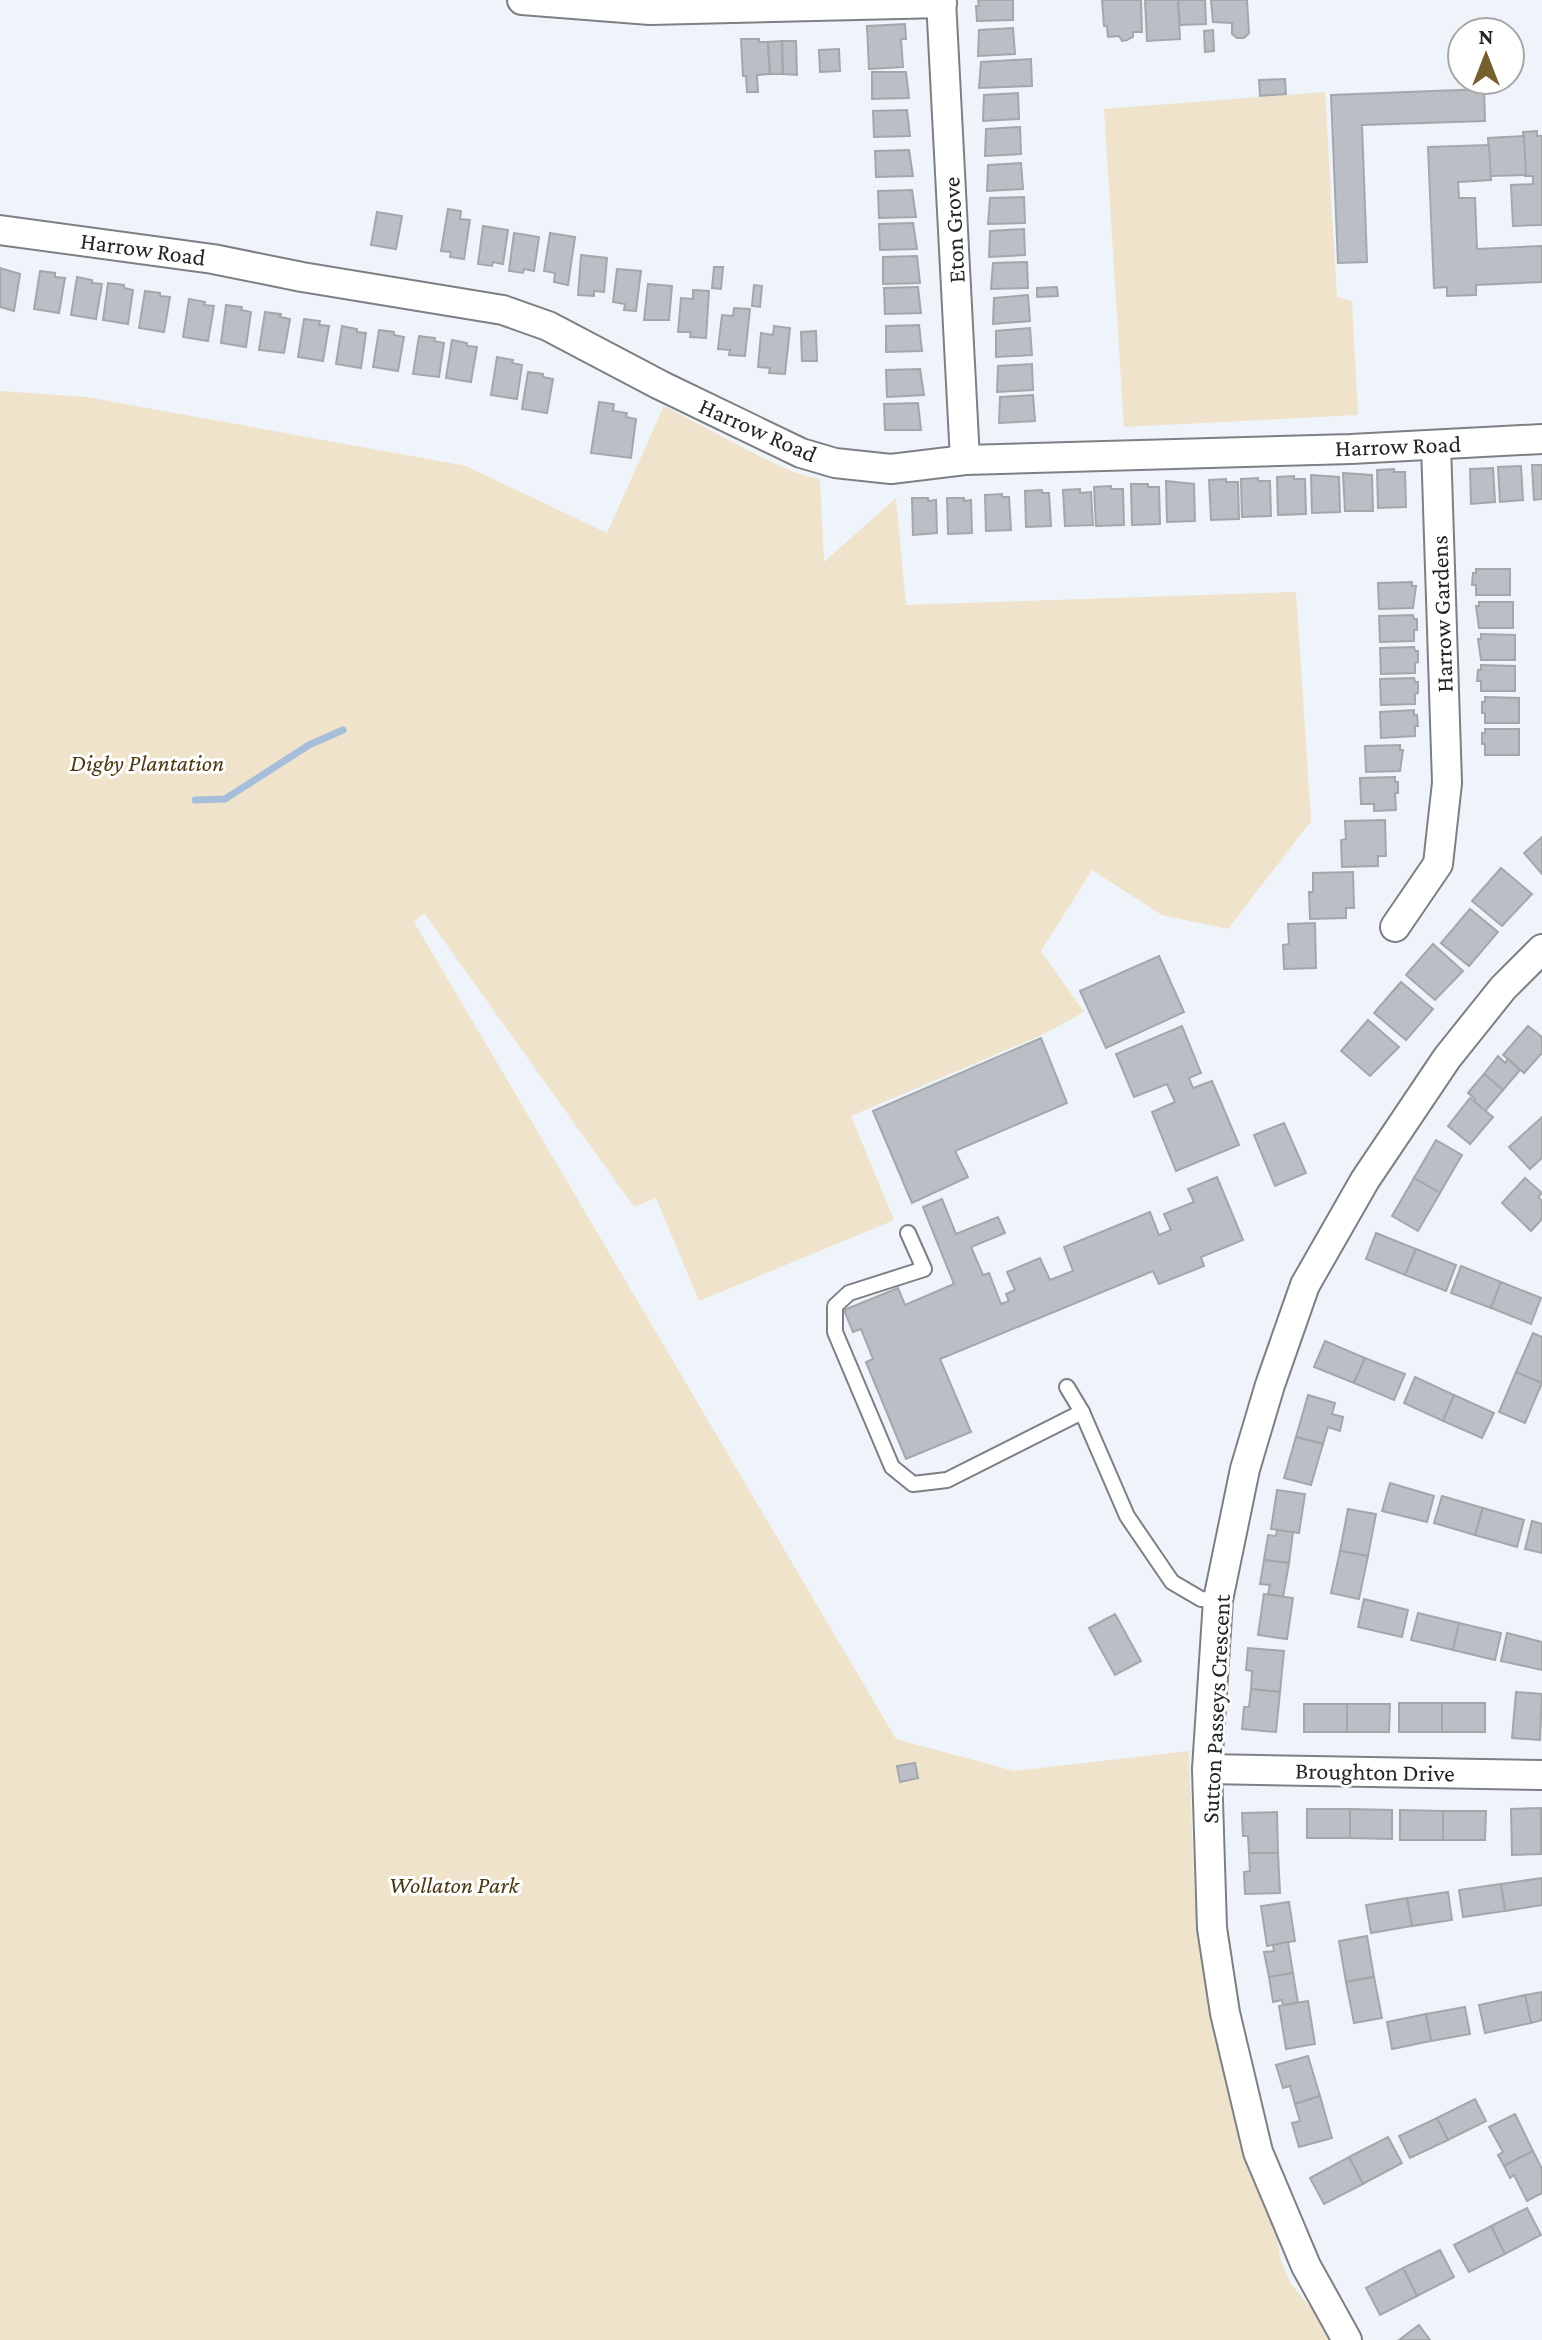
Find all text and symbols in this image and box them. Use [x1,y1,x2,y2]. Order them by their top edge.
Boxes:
north arrow [1446,16,1526,96]
text: N [1479,24,1494,49]
street label: Eton Grove [937,176,970,284]
street label: Harrow Road [79,226,208,271]
street label: Harrow Road [695,392,822,468]
street label: Harrow Road [1335,430,1462,461]
street label: Harrow Gardens [1425,535,1458,693]
park label: Digby Plantation [70,749,224,776]
street label: Sutton Passeys Crescent [1196,1593,1235,1824]
street label: Broughton Drive [1295,1757,1455,1786]
park label: Wollaton Park [389,1871,520,1898]

